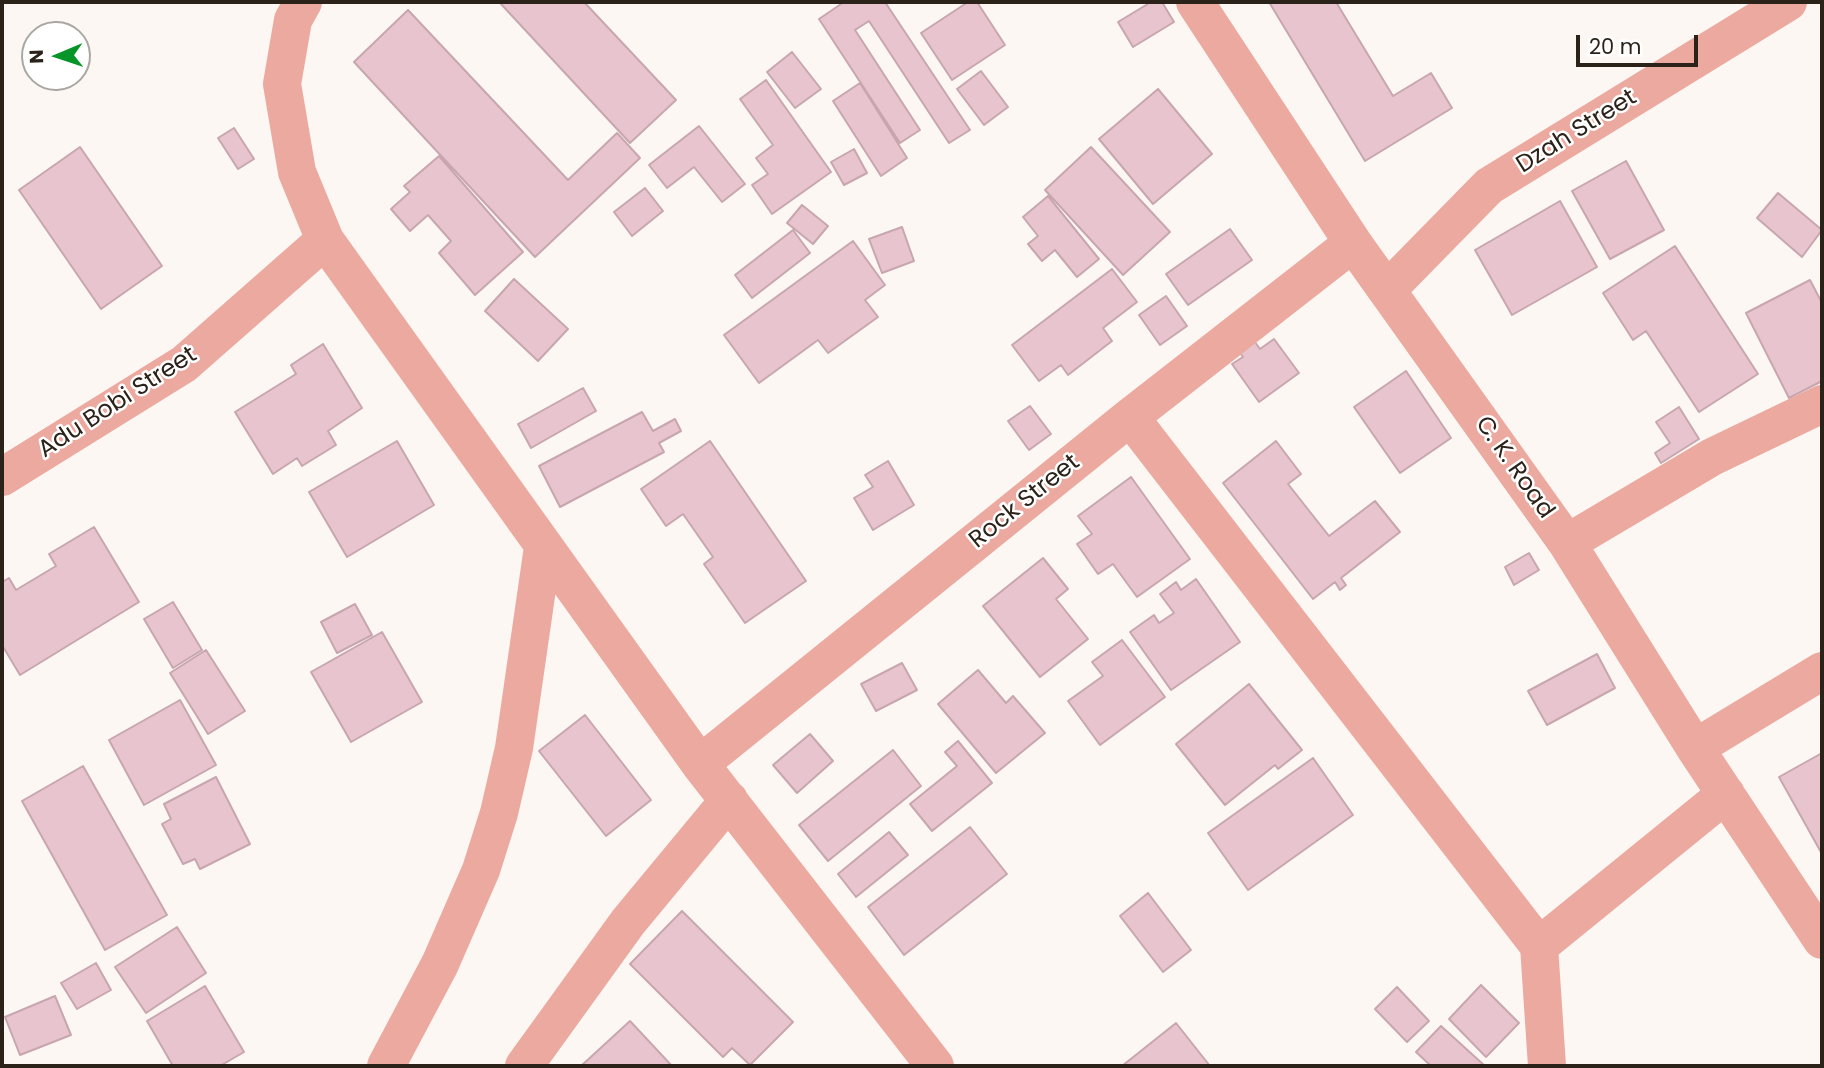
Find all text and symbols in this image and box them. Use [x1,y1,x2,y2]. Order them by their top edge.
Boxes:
north arrow [21,21,91,91]
scale bar [1579,21,1702,65]
text: 20 m [1589,32,1642,61]
text: N [23,49,50,64]
street label: Dzah Street [1512,84,1642,180]
street label: Adu Bobi Street [33,341,203,465]
street label: C. K. Road [1468,411,1560,525]
street label: Rock Street [964,449,1086,555]

